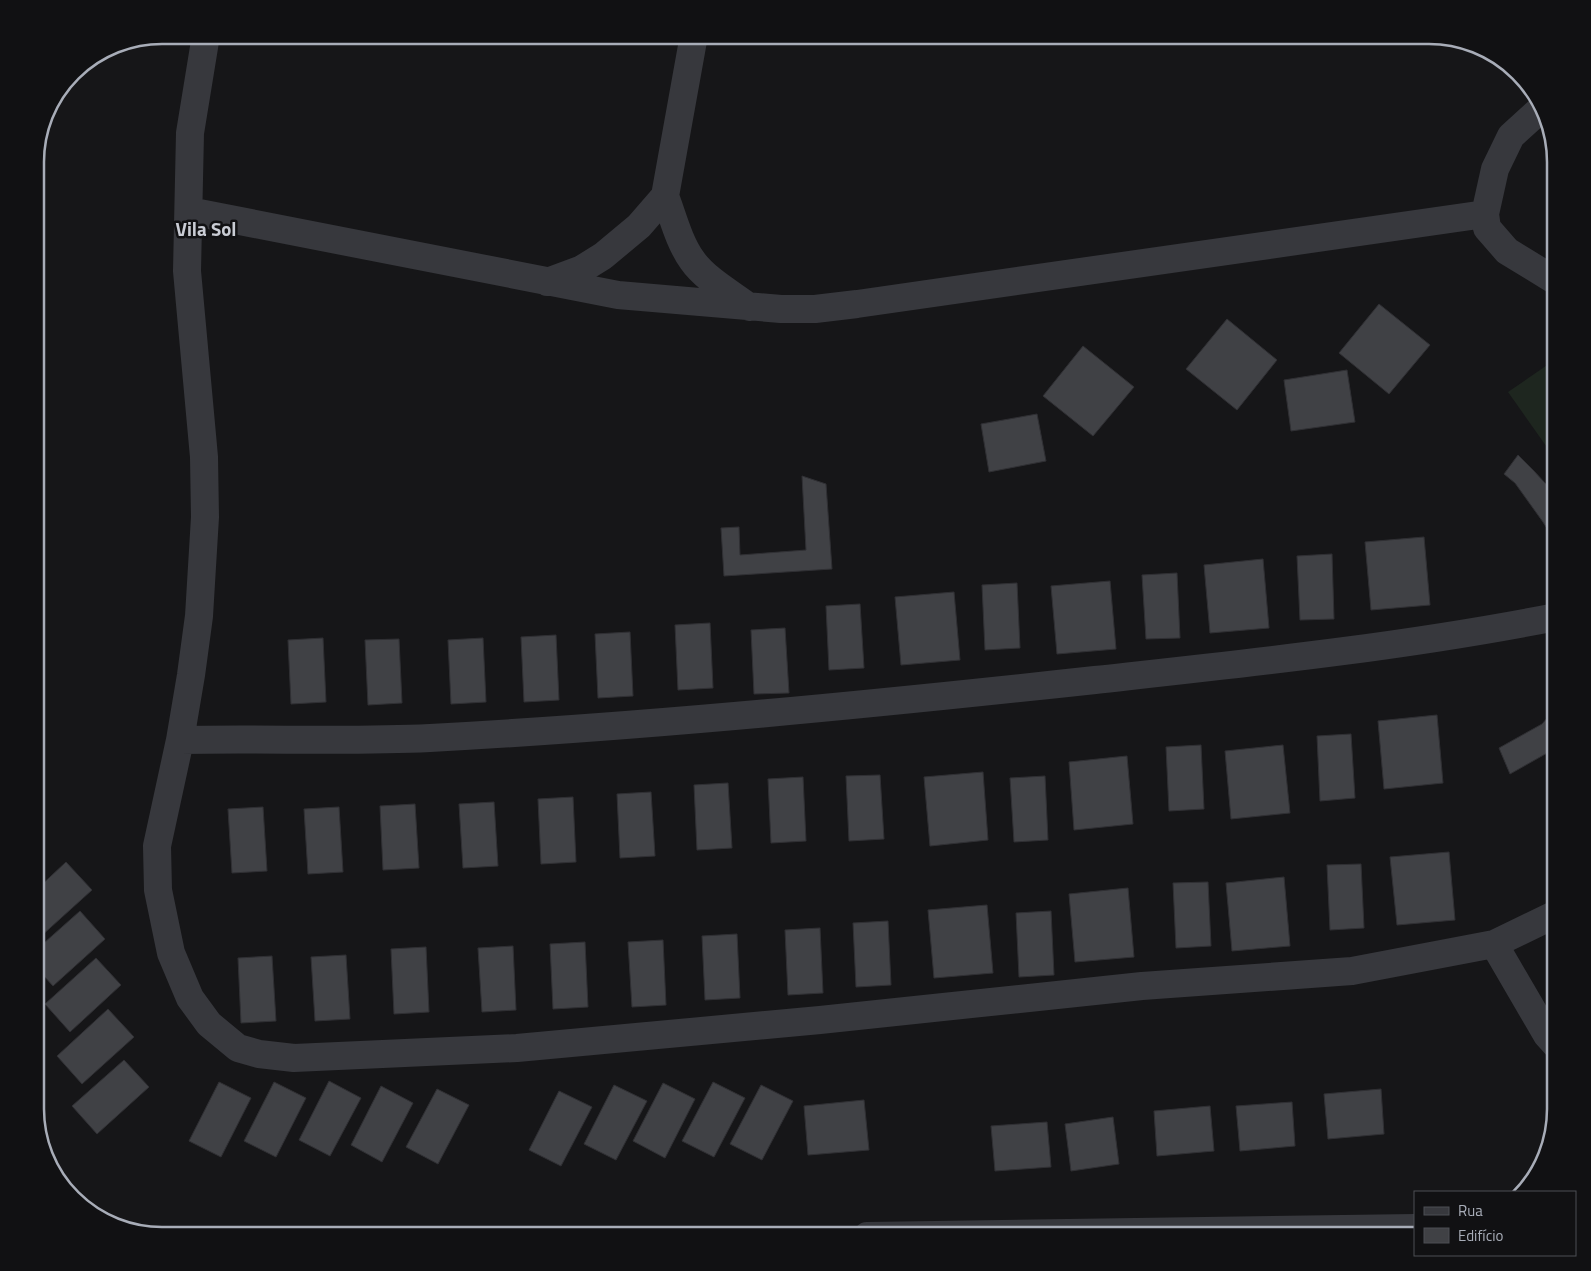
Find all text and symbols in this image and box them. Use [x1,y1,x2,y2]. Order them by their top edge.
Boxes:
district label: Vila Sol [176,214,236,243]
legend [1414,1191,1576,1256]
text: Rua [1458,1199,1483,1222]
text: Edifício [1458,1224,1503,1247]

